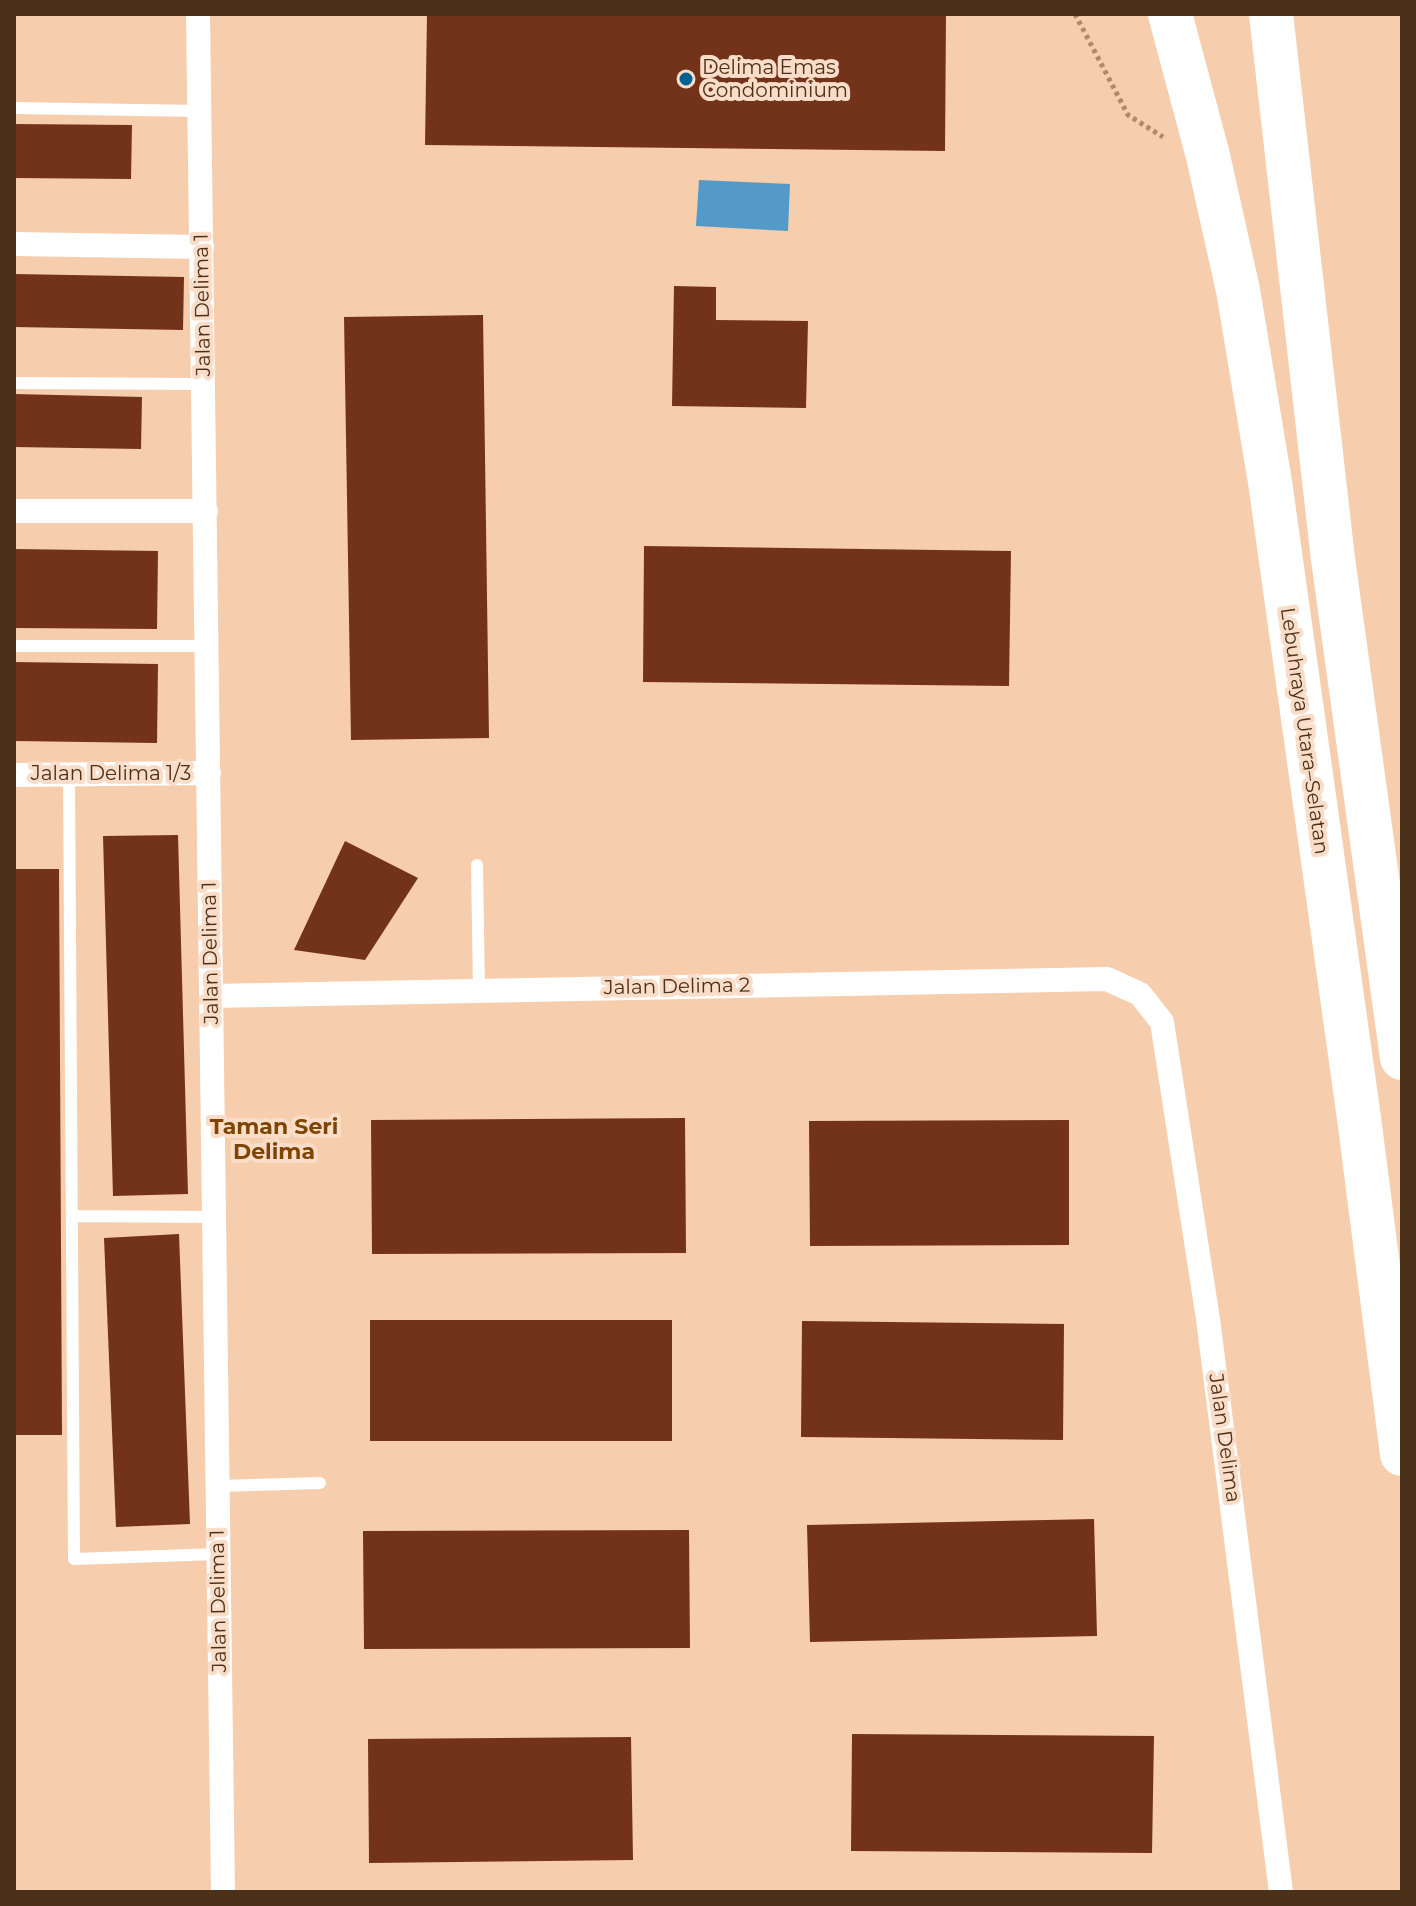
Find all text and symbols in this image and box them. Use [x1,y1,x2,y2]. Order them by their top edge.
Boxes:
place label: Delima Emas Condominium [702,56,848,103]
marker: Delima Emas Condominium [677,70,695,88]
street label: Jalan Delima 1 [190,234,216,376]
street label: Lebuhraya Utara–Selatan [1275,606,1333,856]
street label: Jalan Delima 1/3 [31,762,191,786]
street label: Jalan Delima 1 [198,882,224,1024]
street label: Jalan Delima 2 [603,974,751,1000]
district label: Taman Seri Delima [210,1115,338,1166]
street label: Jalan Delima [1203,1372,1245,1504]
street label: Jalan Delima 1 [206,1530,232,1672]

